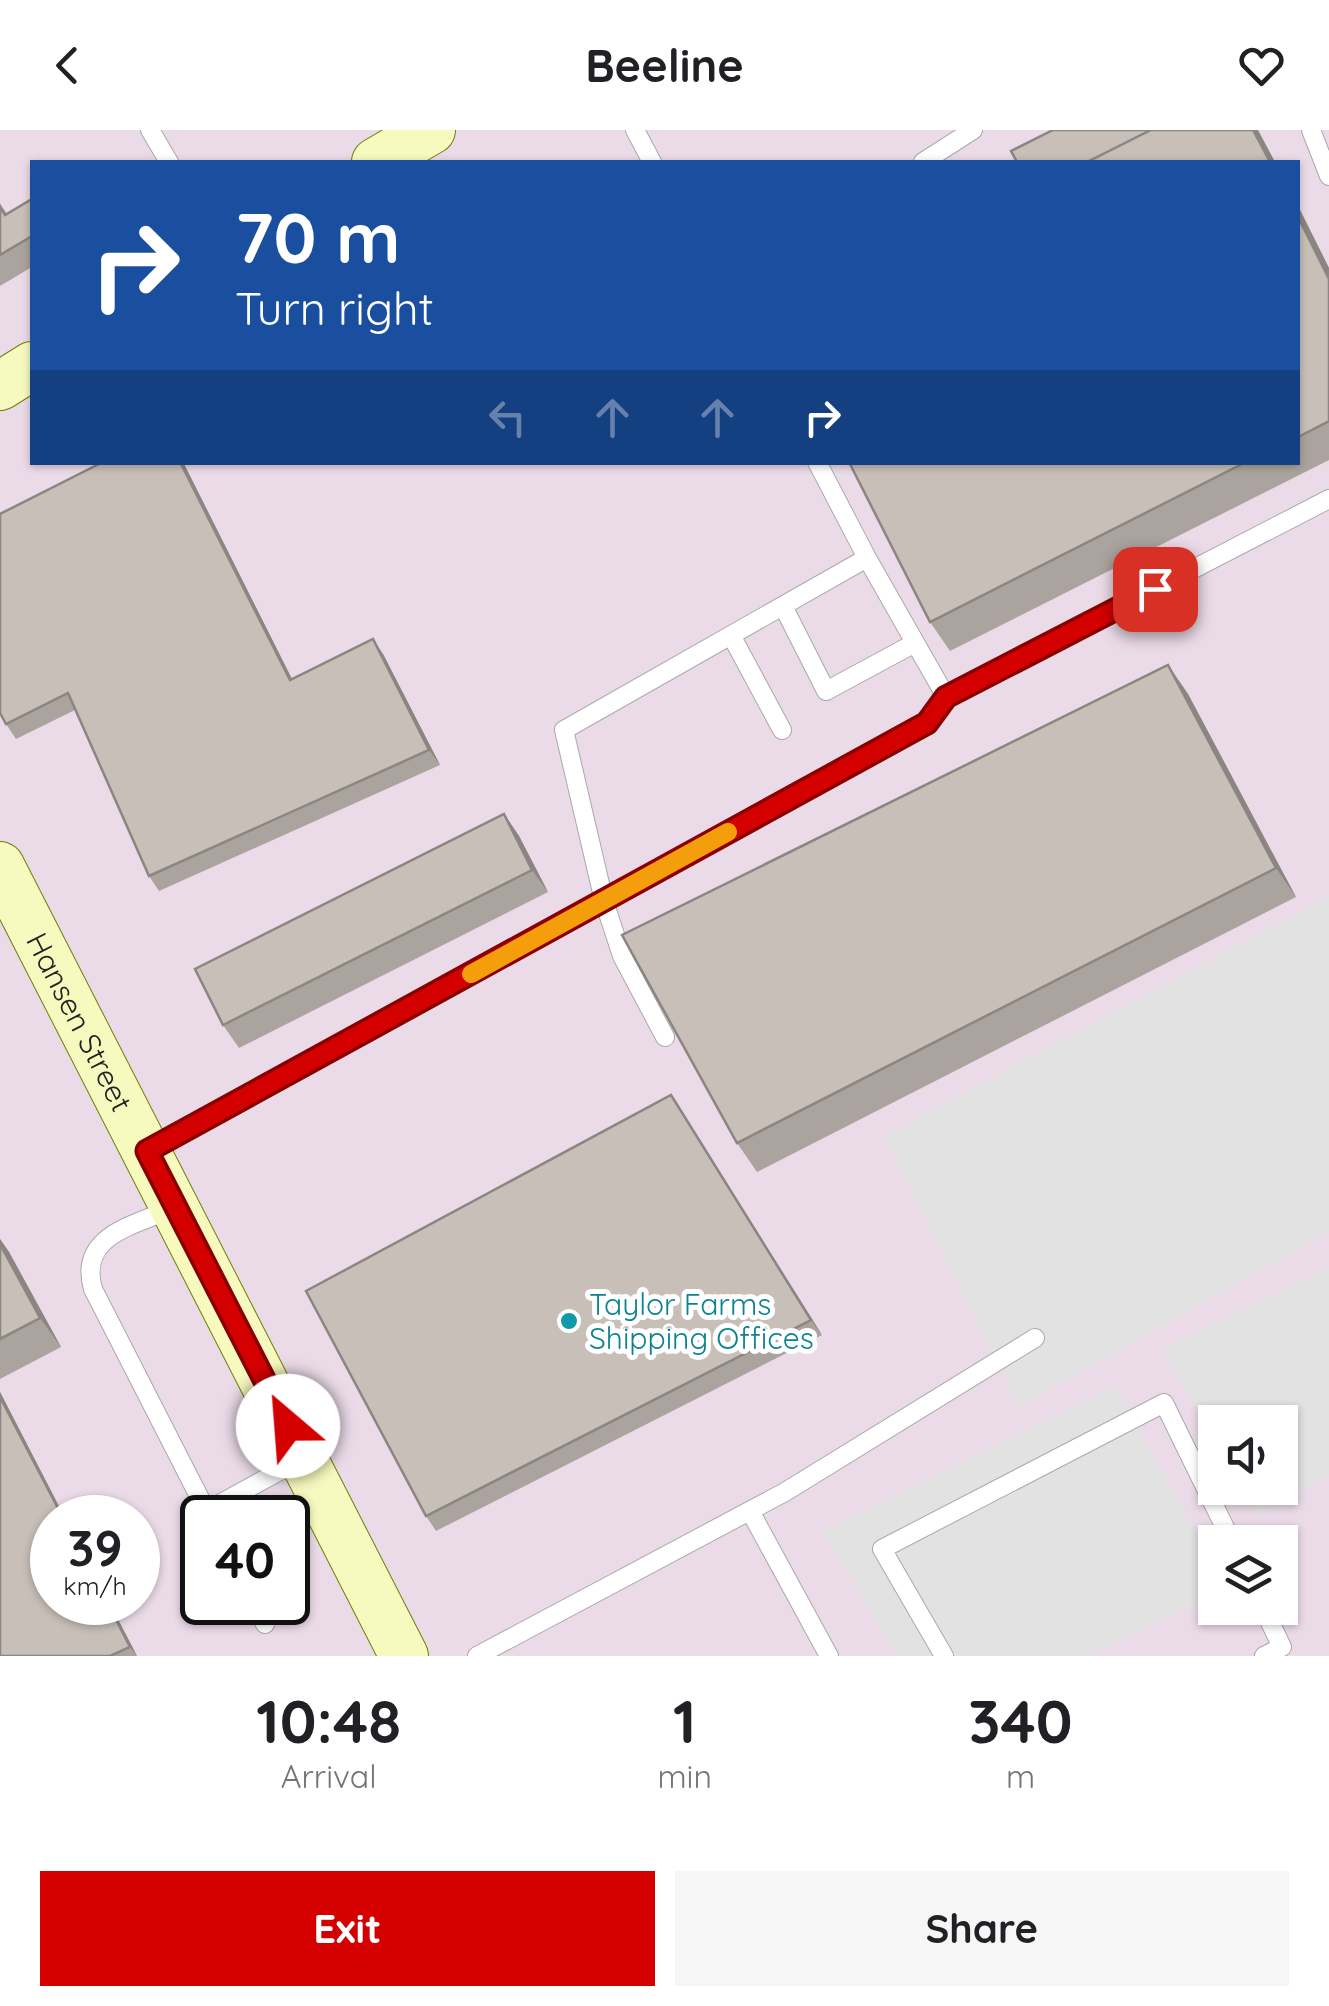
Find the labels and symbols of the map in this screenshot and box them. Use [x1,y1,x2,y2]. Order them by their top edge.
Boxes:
pin [1113,547,1198,632]
street label: Hansen Street [18,926,141,1118]
place label: Taylor Farms Shipping Offices [589,1285,814,1357]
marker: Taylor Farms Shipping Offices [558,1310,580,1332]
position arrow [236,1374,340,1478]
speed limit sign: 40 [180,1495,310,1625]

